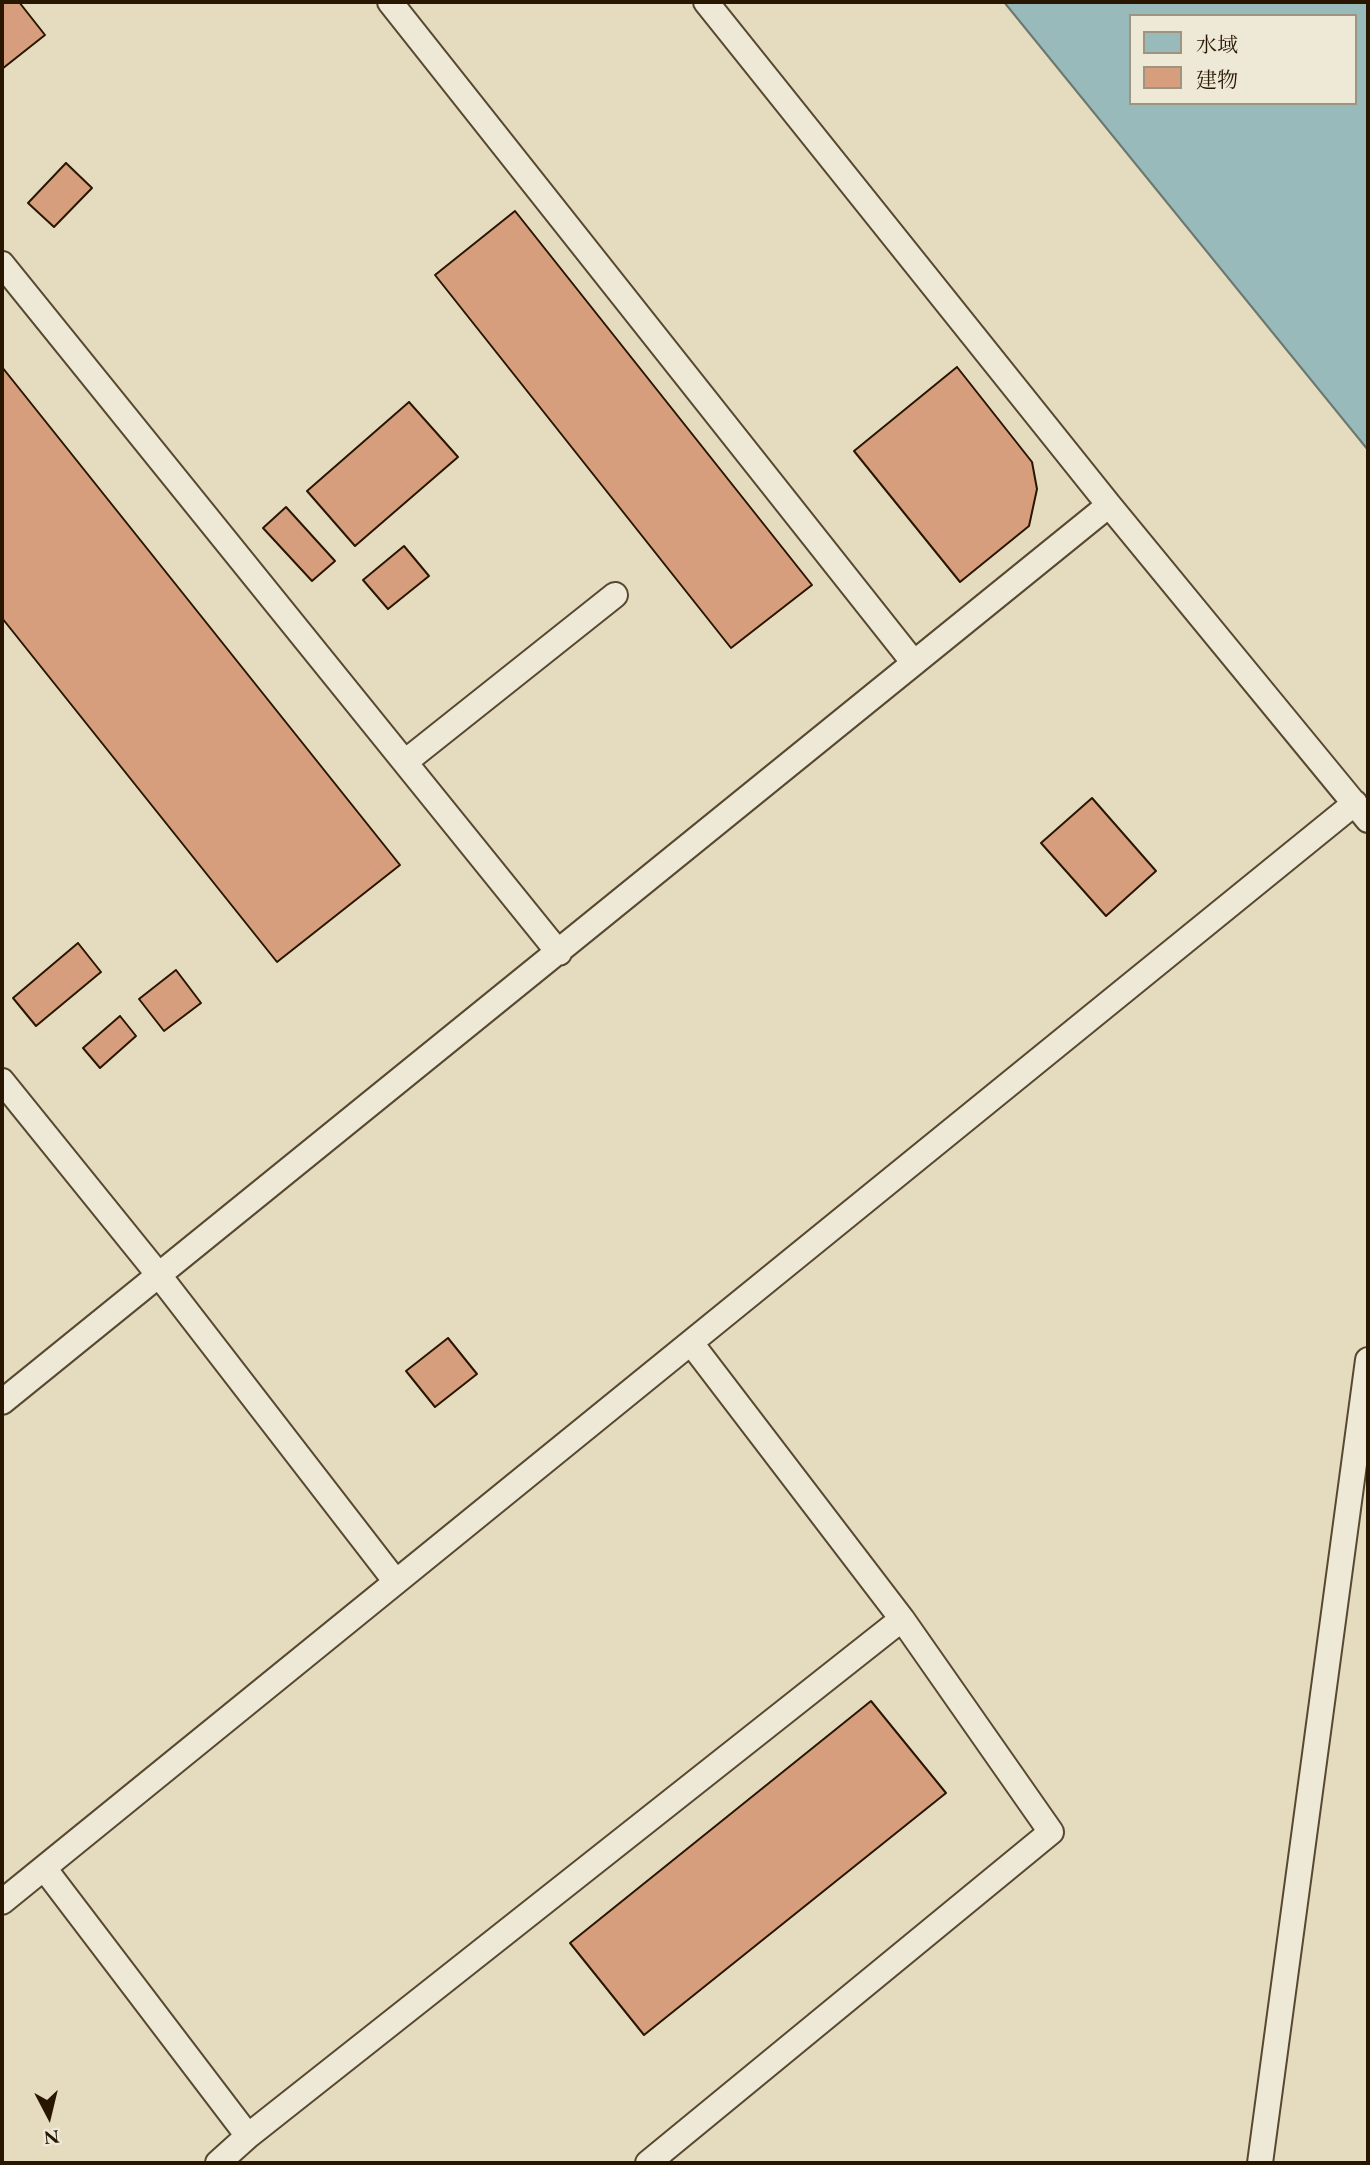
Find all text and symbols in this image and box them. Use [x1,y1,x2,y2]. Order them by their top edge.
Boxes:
legend [1128,14,1356,105]
text: 水域 [1196,31,1238,58]
text: 建物 [1196,66,1238,93]
north arrow [14,2081,84,2151]
text: N [42,2124,61,2151]

